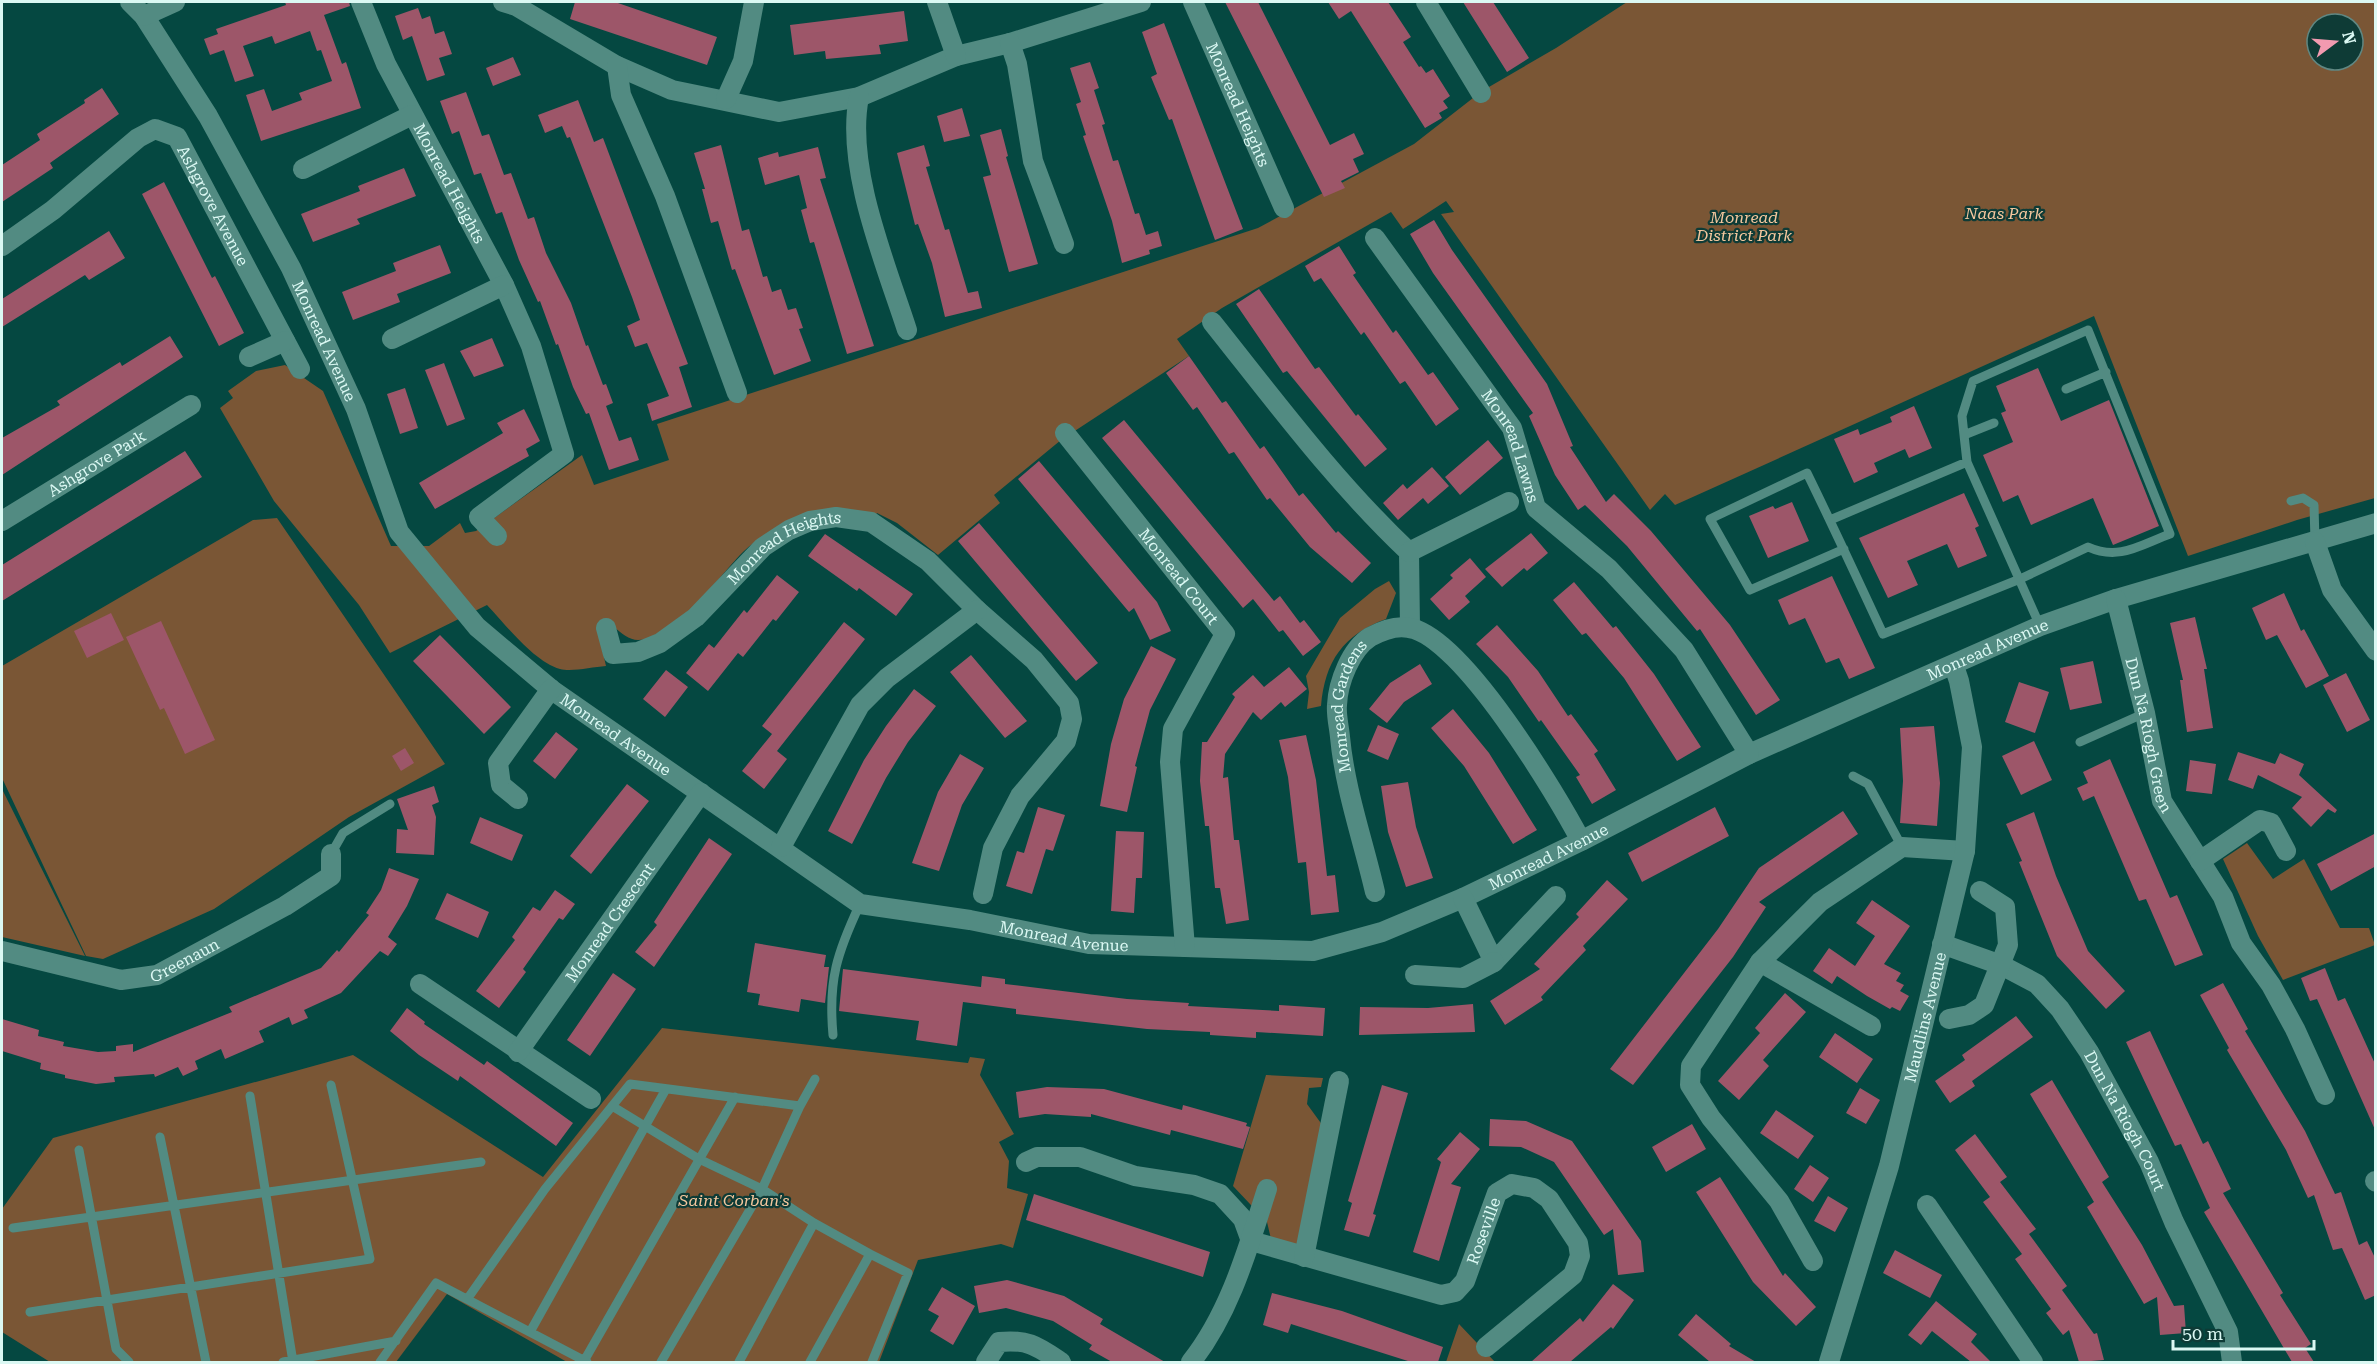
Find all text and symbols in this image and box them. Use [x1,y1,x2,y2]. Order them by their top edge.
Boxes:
north arrow [2305,12,2365,72]
text: N [2338,29,2360,47]
street label: Monread Heights [1202,40,1274,170]
street label: Monread Heights [409,120,489,247]
street label: Ashgrove Avenue [173,142,253,269]
park label: Naas Park [1964,204,2043,223]
park label: Monread District Park [1695,208,1792,245]
street label: Monread Avenue [288,278,360,405]
street label: Monread Lawns [1477,386,1543,505]
street label: Ashgrove Park [44,426,149,501]
street label: Monread Heights [723,508,843,588]
street label: Monread Court [1135,525,1223,628]
street label: Monread Avenue [1924,615,2051,685]
street label: Monread Gardens [1328,635,1371,774]
street label: Dun Na Riogh Green [2121,656,2176,816]
street label: Monread Avenue [557,690,675,780]
street label: Monread Avenue [1486,820,1612,894]
street label: Monread Crescent [562,859,659,986]
street label: Monread Avenue [998,917,1129,955]
street label: Greenaun [149,934,223,986]
street label: Maudlins Avenue [1900,950,1950,1084]
street label: Dun Na Riogh Court [2080,1048,2169,1194]
park label: Saint Corban's [678,1191,789,1210]
street label: Roseville [1463,1195,1505,1267]
scale bar [2173,1313,2314,1351]
text: 50 m [2182,1323,2223,1344]

